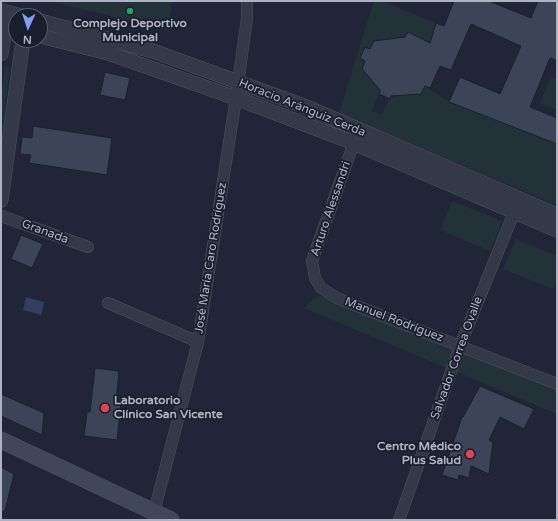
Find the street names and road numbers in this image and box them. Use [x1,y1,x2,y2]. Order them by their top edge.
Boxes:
street label: Horacio Aránguiz Cerda [236,76,368,140]
street label: Arturo Alessandri [308,160,354,258]
street label: José María Caro Rodríguez [192,181,230,335]
street label: Granada [20,217,70,247]
street label: Manuel Rodríguez [343,295,445,345]
street label: Salvador Correa Ovalle [428,295,486,421]

